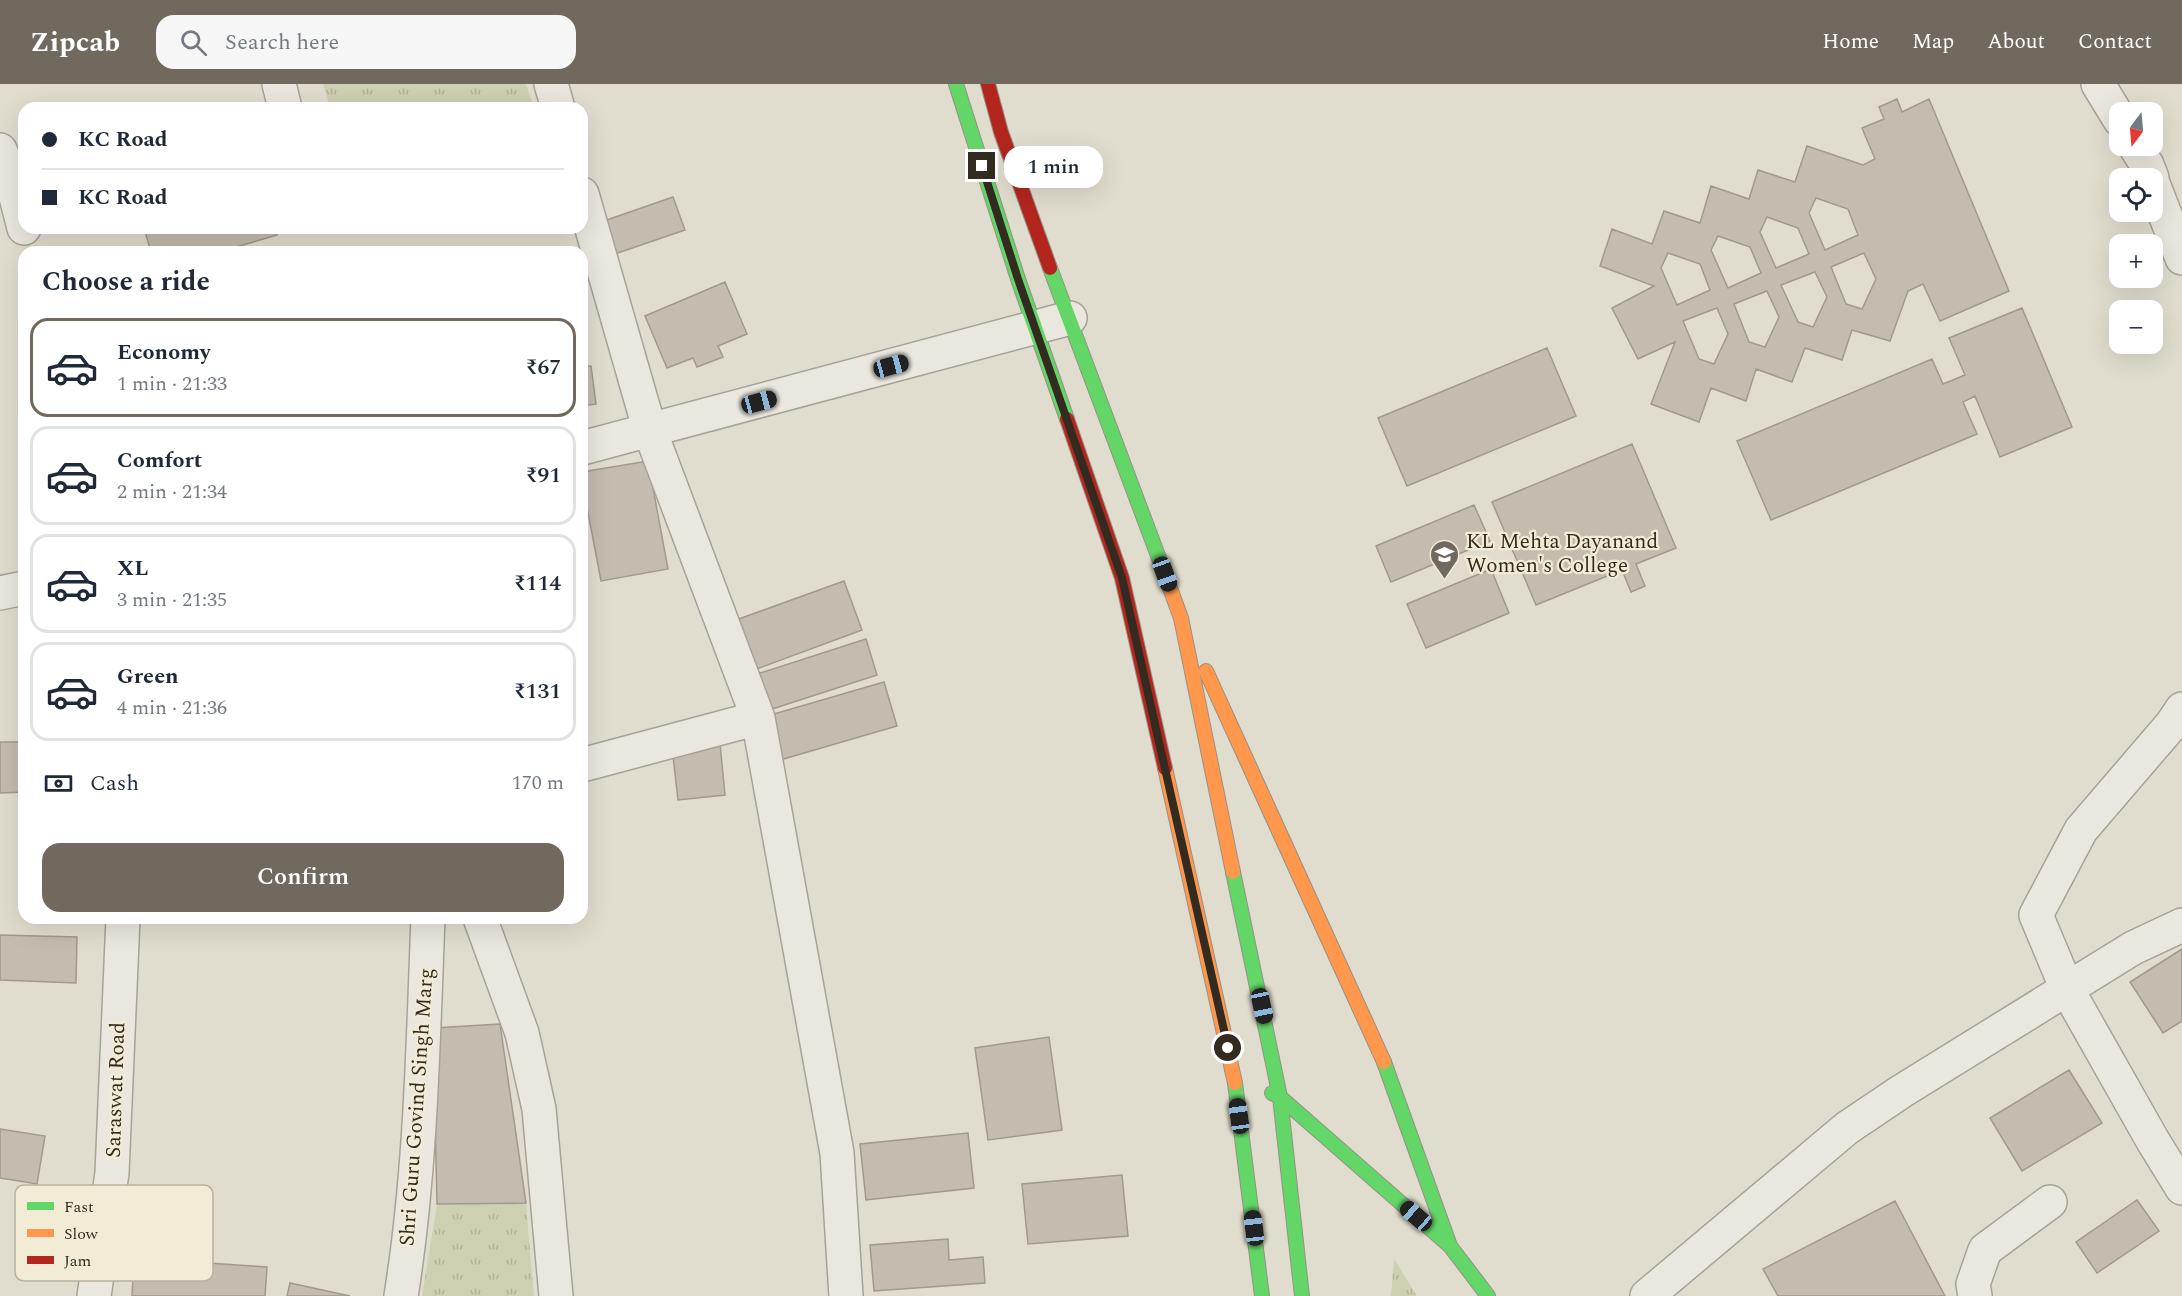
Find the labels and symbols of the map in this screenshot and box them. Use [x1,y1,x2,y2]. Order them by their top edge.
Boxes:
north arrow [2109,102,2163,156]
callout: 1 min [1003,145,1102,187]
route end [968,152,995,179]
car [871,353,911,379]
car [739,389,779,415]
place label: KL Mehta Dayanand Women's College [1466,526,1658,582]
school or university icon: KL Mehta Dayanand Women's College [1429,538,1461,580]
car [1150,554,1180,594]
street label: Shri Guru Govind Singh Marg [391,967,443,1247]
car [1249,987,1275,1025]
street label: Saraswat Road [98,1022,134,1158]
route start [1214,1034,1241,1061]
car [1228,1097,1250,1135]
legend [15,1185,213,1281]
text: Fast [64,1195,94,1219]
car [1397,1197,1435,1235]
car [1243,1209,1265,1247]
text: Slow [64,1222,99,1246]
text: Jam [64,1249,92,1273]

